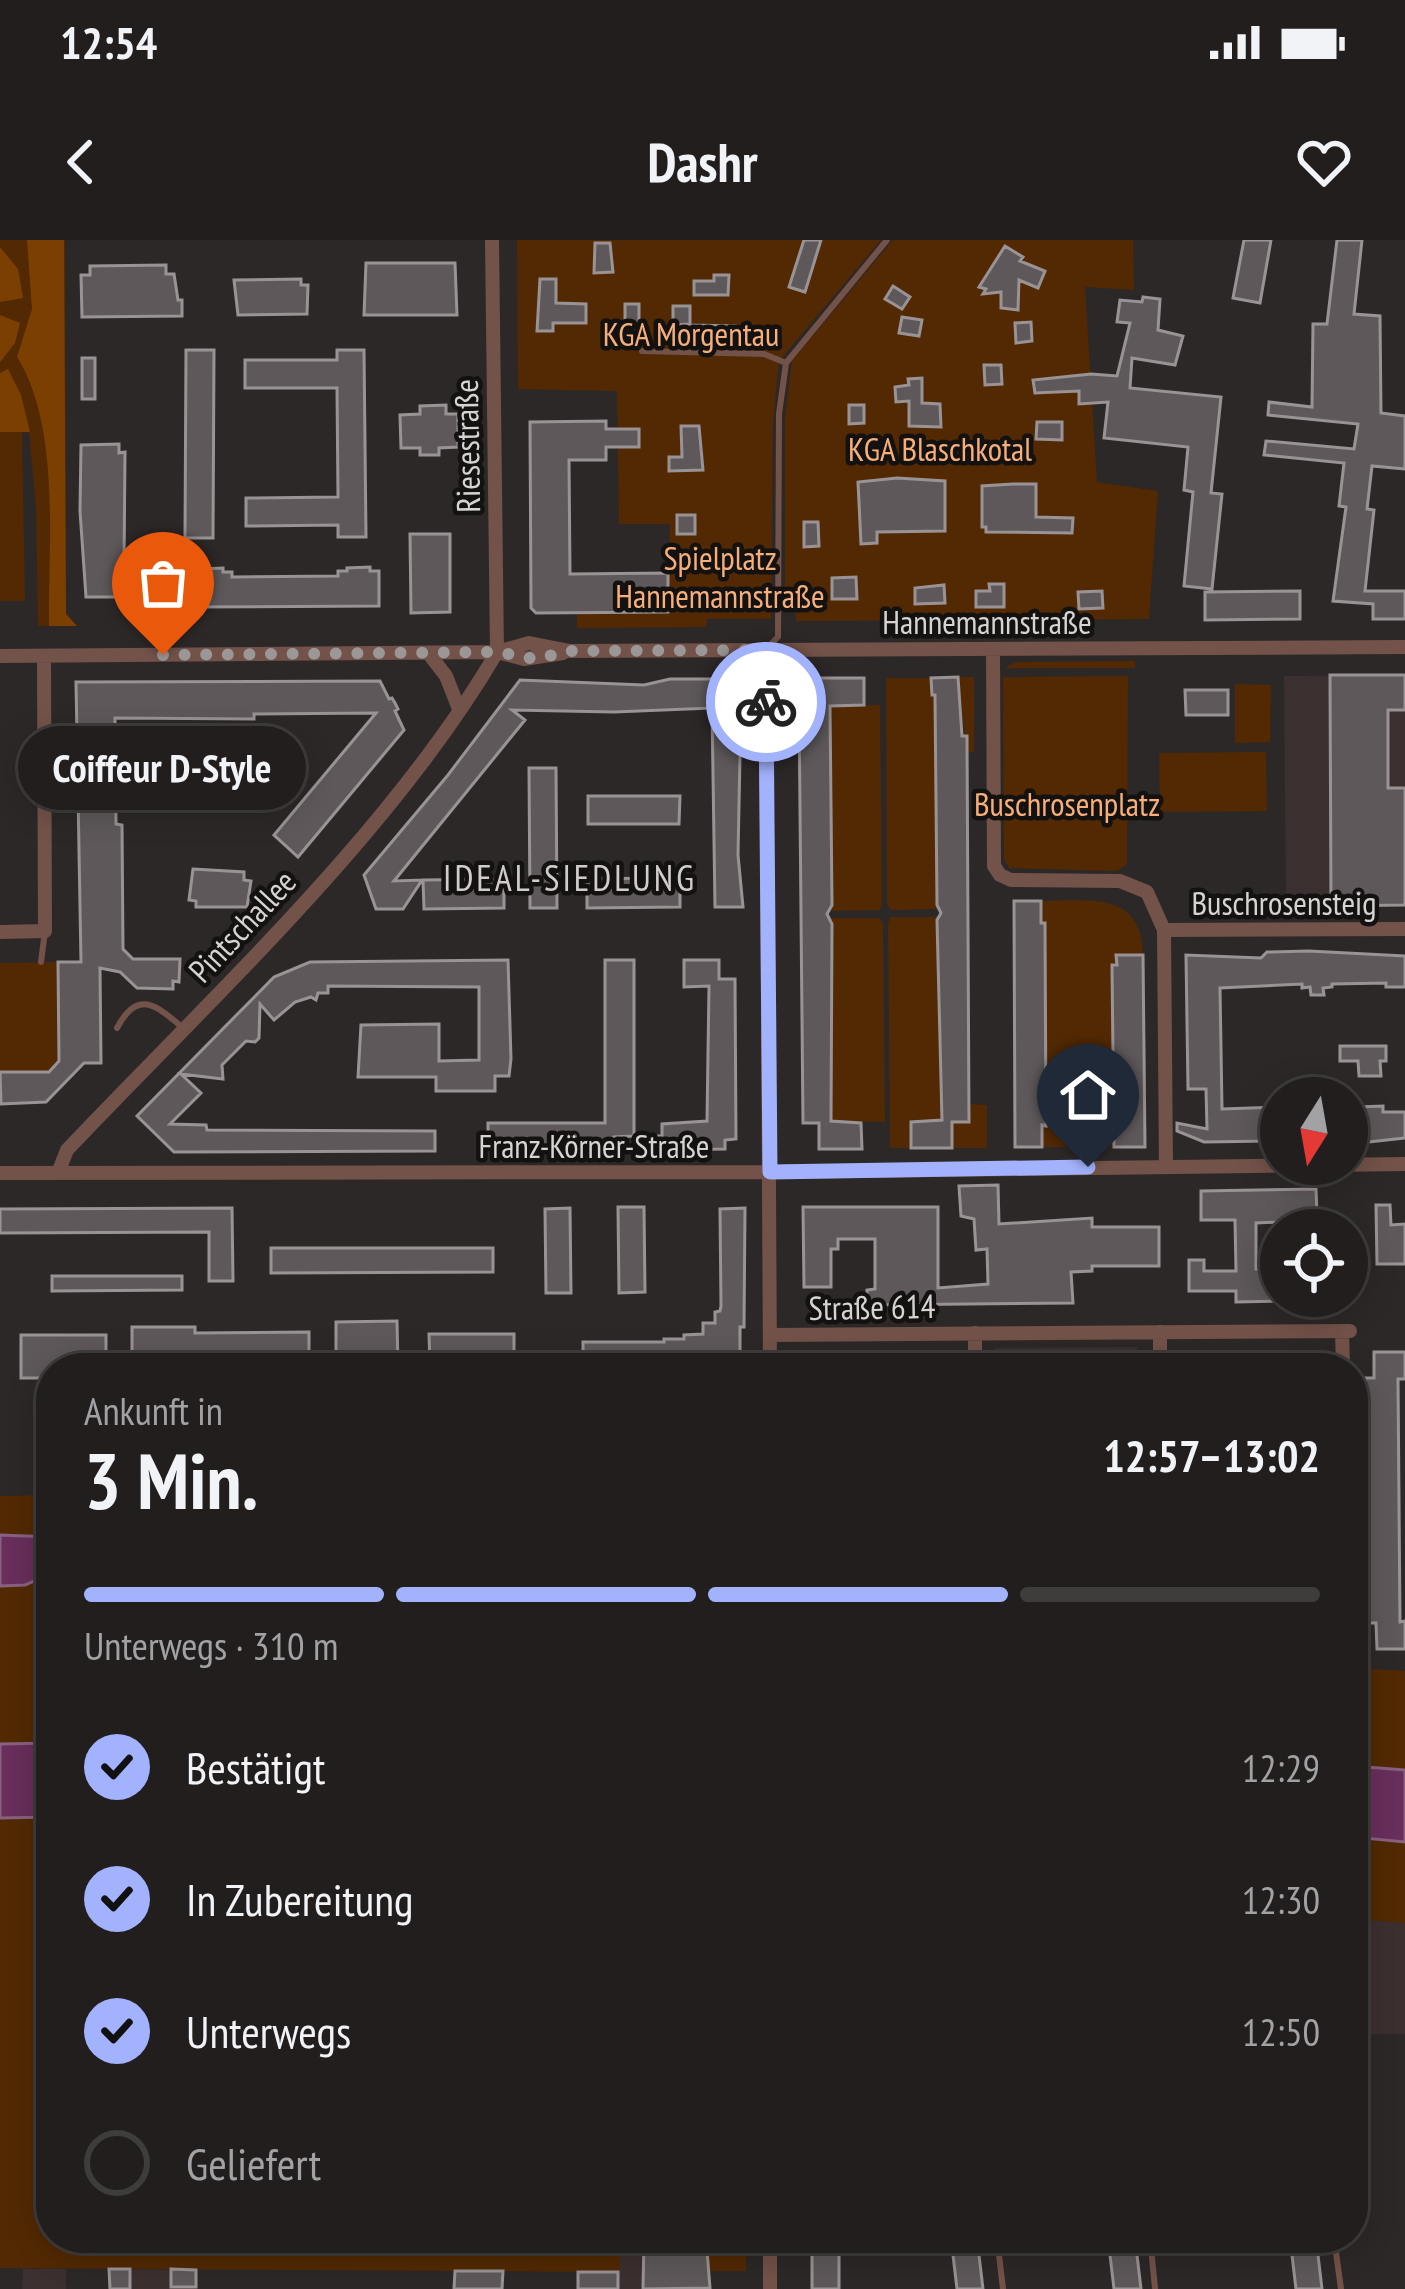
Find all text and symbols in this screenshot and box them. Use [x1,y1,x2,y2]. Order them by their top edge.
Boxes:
text: 12:54 [60,13,157,71]
text: Dashr [647,127,758,197]
icon: back [48,129,114,195]
icon: heart [1291,129,1357,195]
park label: KGA Morgentau [603,312,779,355]
street label: Riesestraße [444,379,489,513]
park label: KGA Blaschkotal [848,427,1032,470]
pin [112,532,214,655]
park label: Spielplatz Hannemannstraße [615,536,825,617]
icon: bag [130,550,196,616]
street label: Hannemannstraße [882,600,1092,643]
courier [706,642,826,762]
icon: bike [733,669,799,735]
callout: Coiffeur D-Style [19,727,307,811]
text: Coiffeur D-Style [52,742,272,793]
park label: Buschrosenplatz [974,782,1160,825]
district label: IDEAL-SIEDLUNG [443,854,697,901]
street label: Pintschallee [179,860,305,991]
street label: Buschrosensteig [1192,881,1376,924]
pin [1037,1044,1139,1167]
icon: home [1055,1062,1121,1128]
north arrow [1260,1077,1368,1185]
map controls [1260,1077,1368,1317]
street label: Franz-Körner-Straße [479,1124,710,1167]
button: locate [1260,1209,1368,1317]
street label: Straße 614 [808,1284,936,1329]
text: Ankunft in [84,1385,223,1436]
text: 12:57–13:02 [1103,1426,1320,1484]
text: 3 Min. [84,1430,258,1531]
text: Unterwegs · 310 m [84,1620,338,1671]
icon: check [84,1734,150,1800]
text: Bestätigt [186,1738,325,1796]
text: 12:29 [1242,1742,1320,1793]
icon: check [84,1866,150,1932]
text: In Zubereitung [186,1870,414,1928]
text: 12:30 [1242,1874,1320,1925]
icon: check [84,1998,150,2064]
text: Unterwegs [186,2002,351,2060]
text: 12:50 [1242,2006,1320,2057]
text: Geliefert [186,2134,321,2192]

